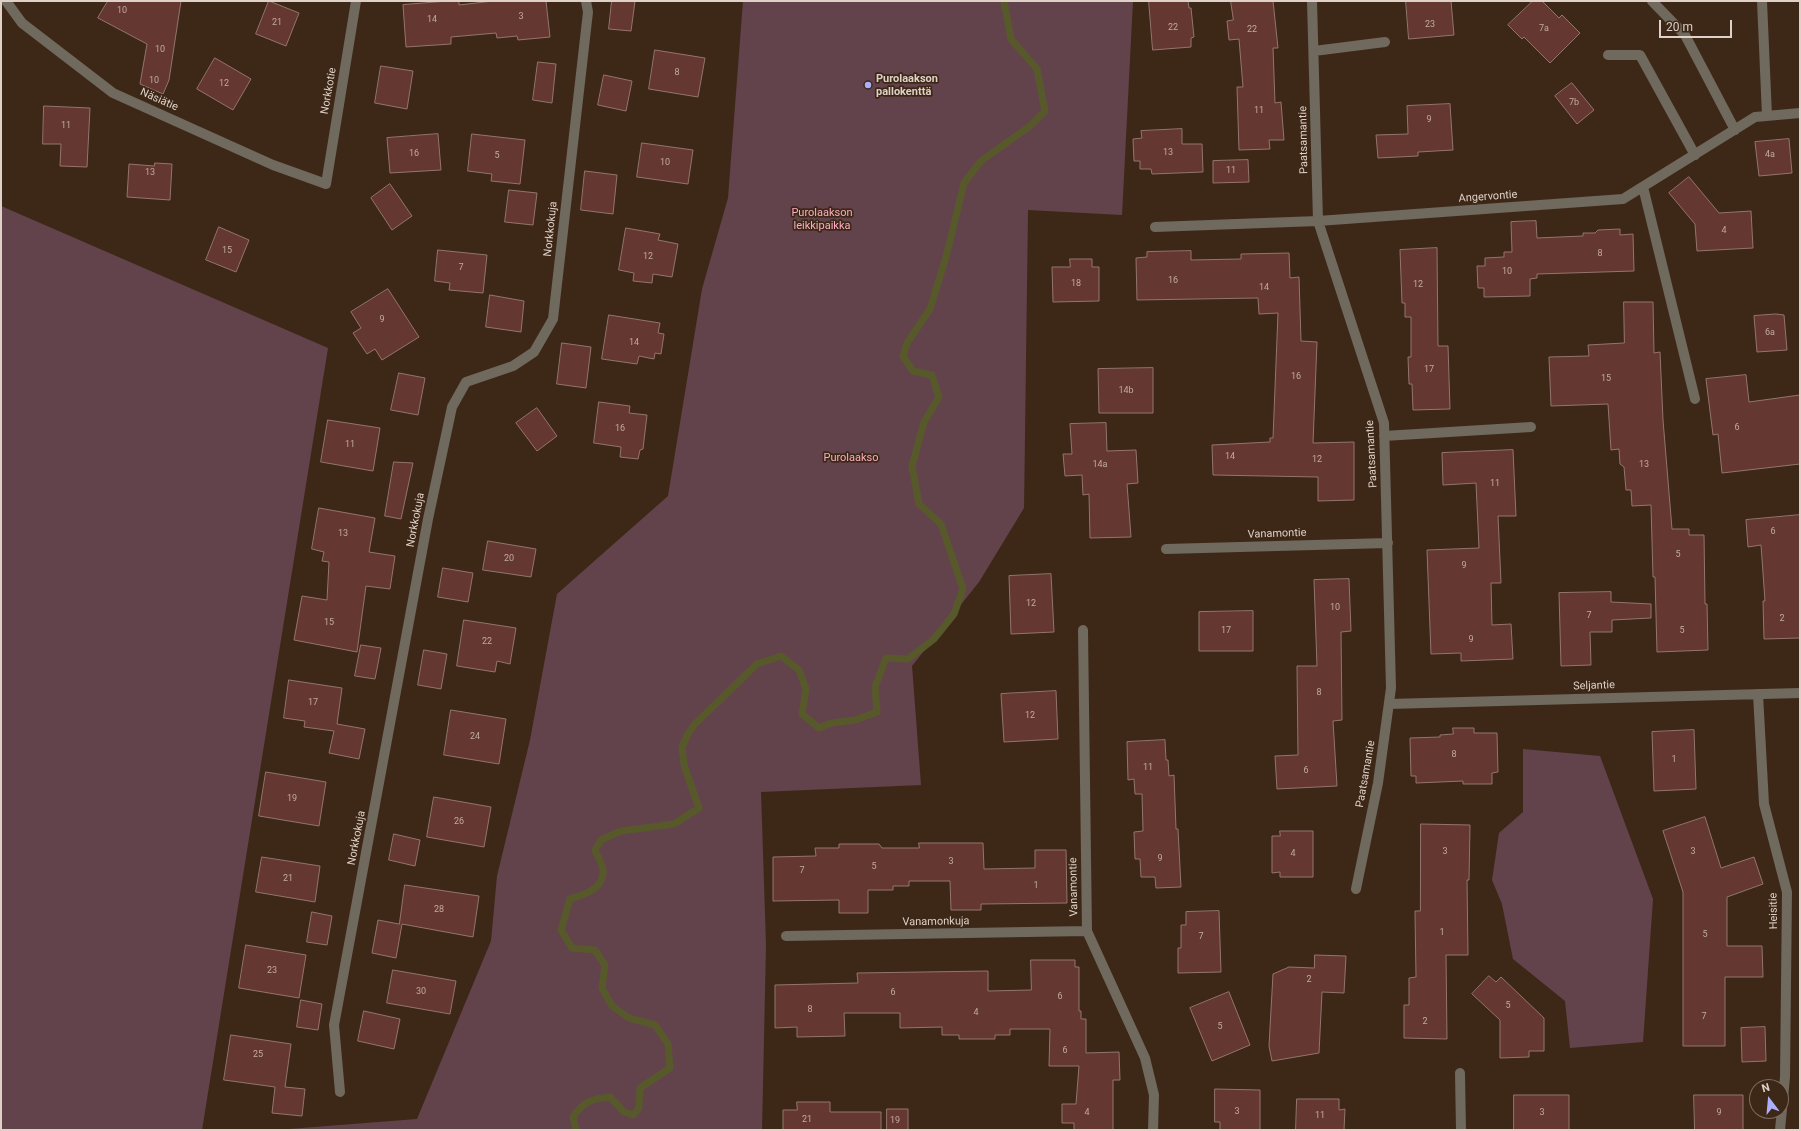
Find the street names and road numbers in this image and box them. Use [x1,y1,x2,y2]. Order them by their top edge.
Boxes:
street label: Norkkotie [318,67,340,115]
street label: Näsiätie [138,86,180,114]
street label: Paatsamantie [1297,106,1311,174]
street label: Angervontie [1458,188,1518,206]
street label: Norkkokuja [542,201,560,257]
street label: Paatsamantie [1364,420,1380,488]
street label: Norkkokuja [404,491,428,549]
street label: Vanamontie [1247,526,1307,542]
street label: Seljantie [1573,679,1615,693]
street label: Paatsamantie [1354,739,1378,809]
street label: Norkkokuja [345,809,369,867]
street label: Vanamontie [1067,857,1081,917]
street label: Heisitie [1767,892,1781,930]
street label: Vanamonkuja [902,915,970,929]

